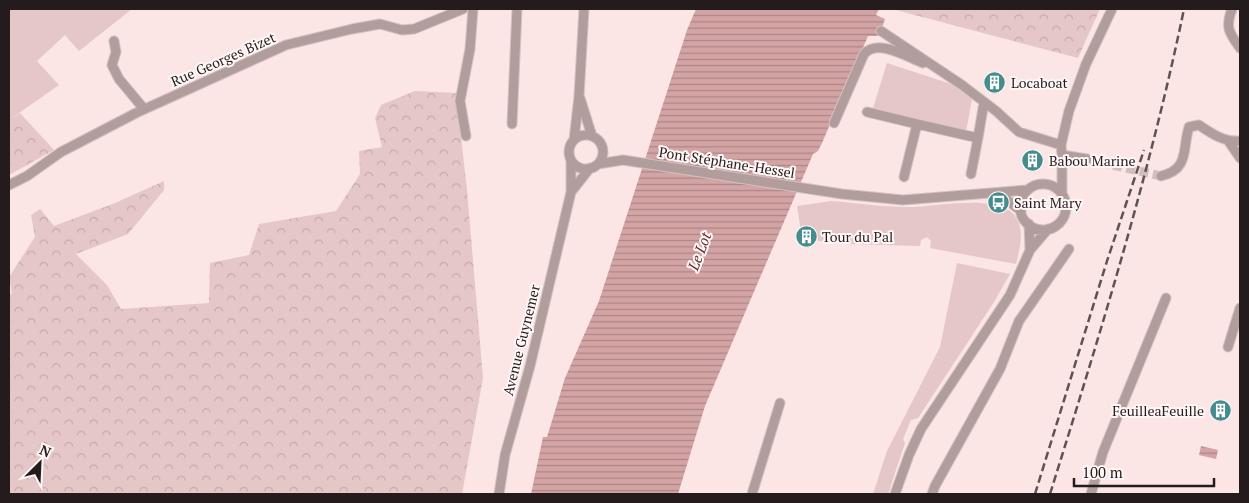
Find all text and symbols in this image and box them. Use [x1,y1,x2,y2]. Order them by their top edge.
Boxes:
street label: Rue Georges Bizet [168,27,279,91]
building icon: Locaboat [983,70,1007,94]
place label: Locaboat [1011,73,1068,92]
street label: Pont Stéphane-Hessel [658,142,796,182]
building icon: Babou Marine [1021,148,1045,172]
place label: Babou Marine [1049,151,1136,170]
bus stop icon: Saint Mary [986,190,1010,214]
place label: Saint Mary [1014,193,1083,212]
building icon: Tour du Pal [794,224,818,248]
place label: Tour du Pal [822,227,893,246]
water label: Le Lot [682,228,716,274]
street label: Avenue Guynemer [498,282,544,398]
building icon: FeuilleaFeuille [1208,398,1232,422]
place label: FeuilleaFeuille [1112,401,1204,420]
north arrow [15,438,65,488]
text: N [37,440,55,462]
scale bar [1074,456,1214,488]
text: 100 m [1082,462,1123,482]

